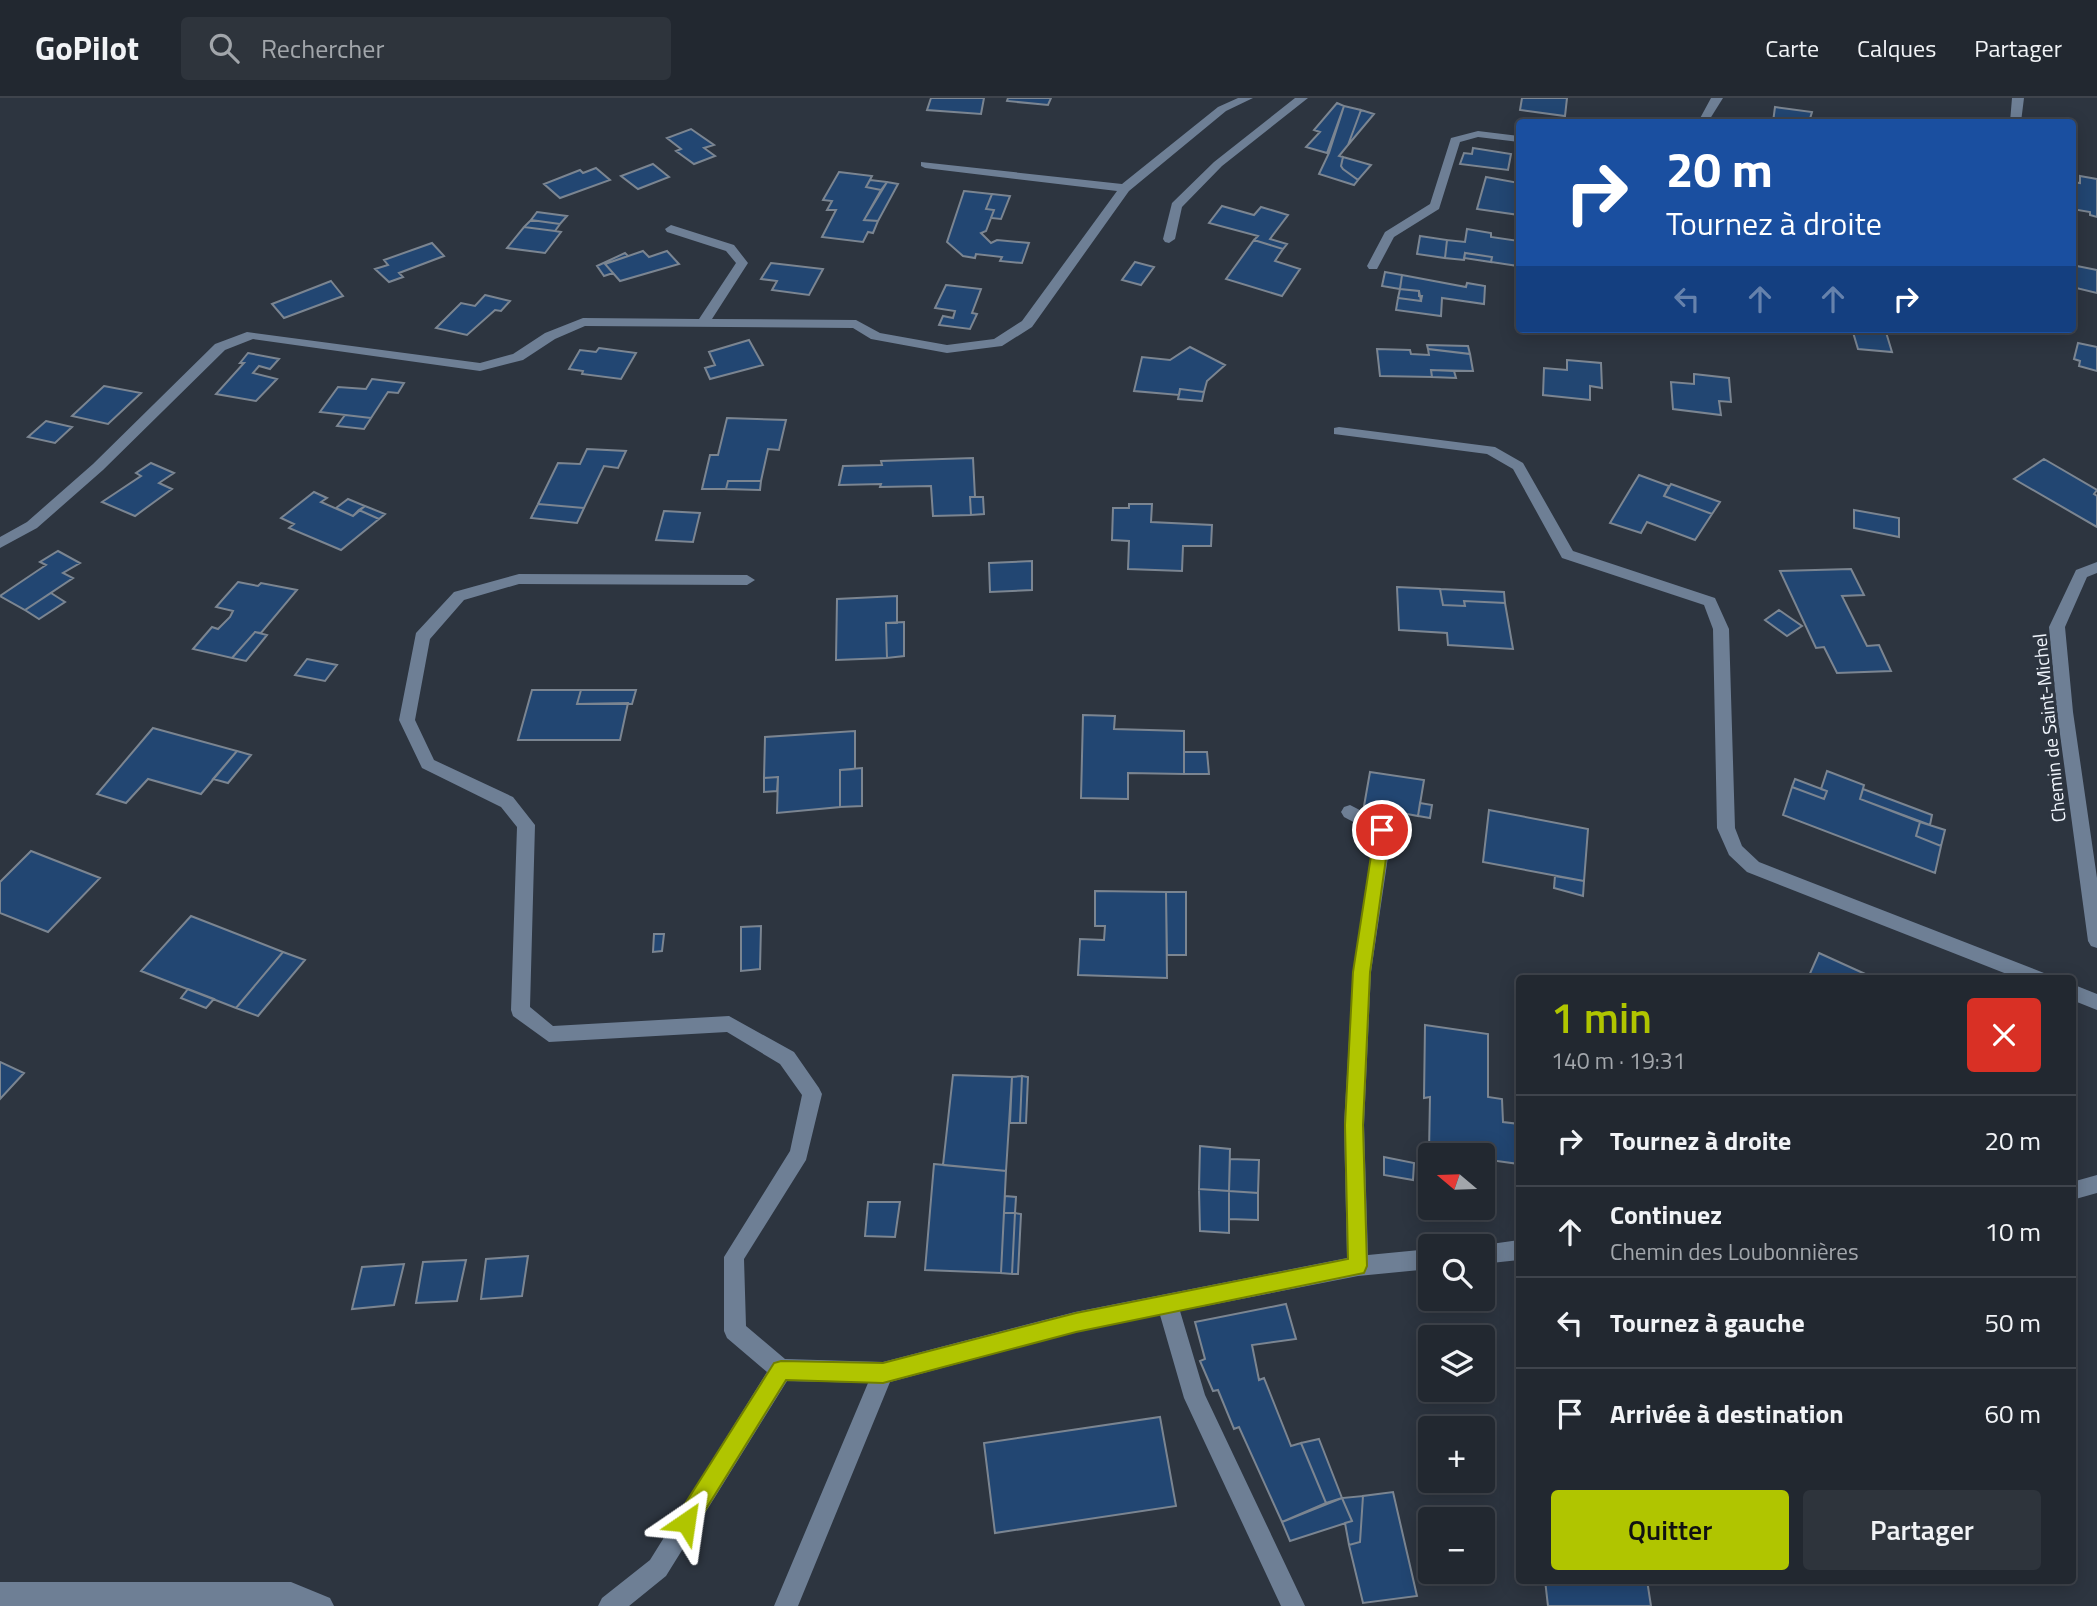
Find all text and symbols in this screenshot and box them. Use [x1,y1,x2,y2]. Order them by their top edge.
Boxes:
search box [181,17,671,80]
text: GoPilot [35,23,139,73]
icon: search [205,29,243,67]
text: Rechercher [261,29,384,68]
text: Carte [1765,30,1819,66]
text: Calques [1857,30,1936,66]
text: Partager [1974,30,2062,66]
text: 20 m [1666,131,1773,206]
icon: right [1551,147,1642,238]
text: Tournez à droite [1666,199,1882,247]
icon: left [1668,280,1706,318]
icon: ahead [1741,280,1779,318]
icon: ahead [1814,280,1852,318]
icon: right [1887,280,1925,318]
street label: Chemin de Saint-Michel [2024,632,2073,824]
pin [1352,800,1412,860]
icon: arrive [1363,811,1401,849]
text: 1 min [1551,985,1652,1049]
button: close [1967,998,2041,1072]
text: 140 m · 19:31 [1551,1043,1686,1078]
text: Tournez à droite [1610,1121,1791,1160]
text: 20 m [1984,1121,2041,1160]
icon: right [1551,1122,1589,1160]
north arrow [1418,1143,1494,1220]
map controls [1418,1143,1495,1584]
text: Continuez [1610,1195,1722,1234]
text: 10 m [1984,1212,2041,1251]
icon: ahead [1551,1213,1589,1251]
button: search [1418,1234,1495,1311]
text: Chemin des Loubonnières [1610,1234,1859,1269]
text: Tournez à gauche [1610,1303,1805,1342]
text: 50 m [1984,1303,2041,1342]
icon: left [1551,1304,1589,1342]
button: layers [1418,1325,1495,1402]
text: Arrivée à destination [1610,1394,1844,1433]
text: 60 m [1984,1394,2041,1433]
icon: arrive [1551,1395,1589,1433]
button: + [1418,1416,1495,1493]
position arrow [649,1485,723,1559]
button: Quitter [1551,1490,1789,1570]
button: Partager [1803,1490,2041,1570]
button: − [1418,1507,1495,1584]

